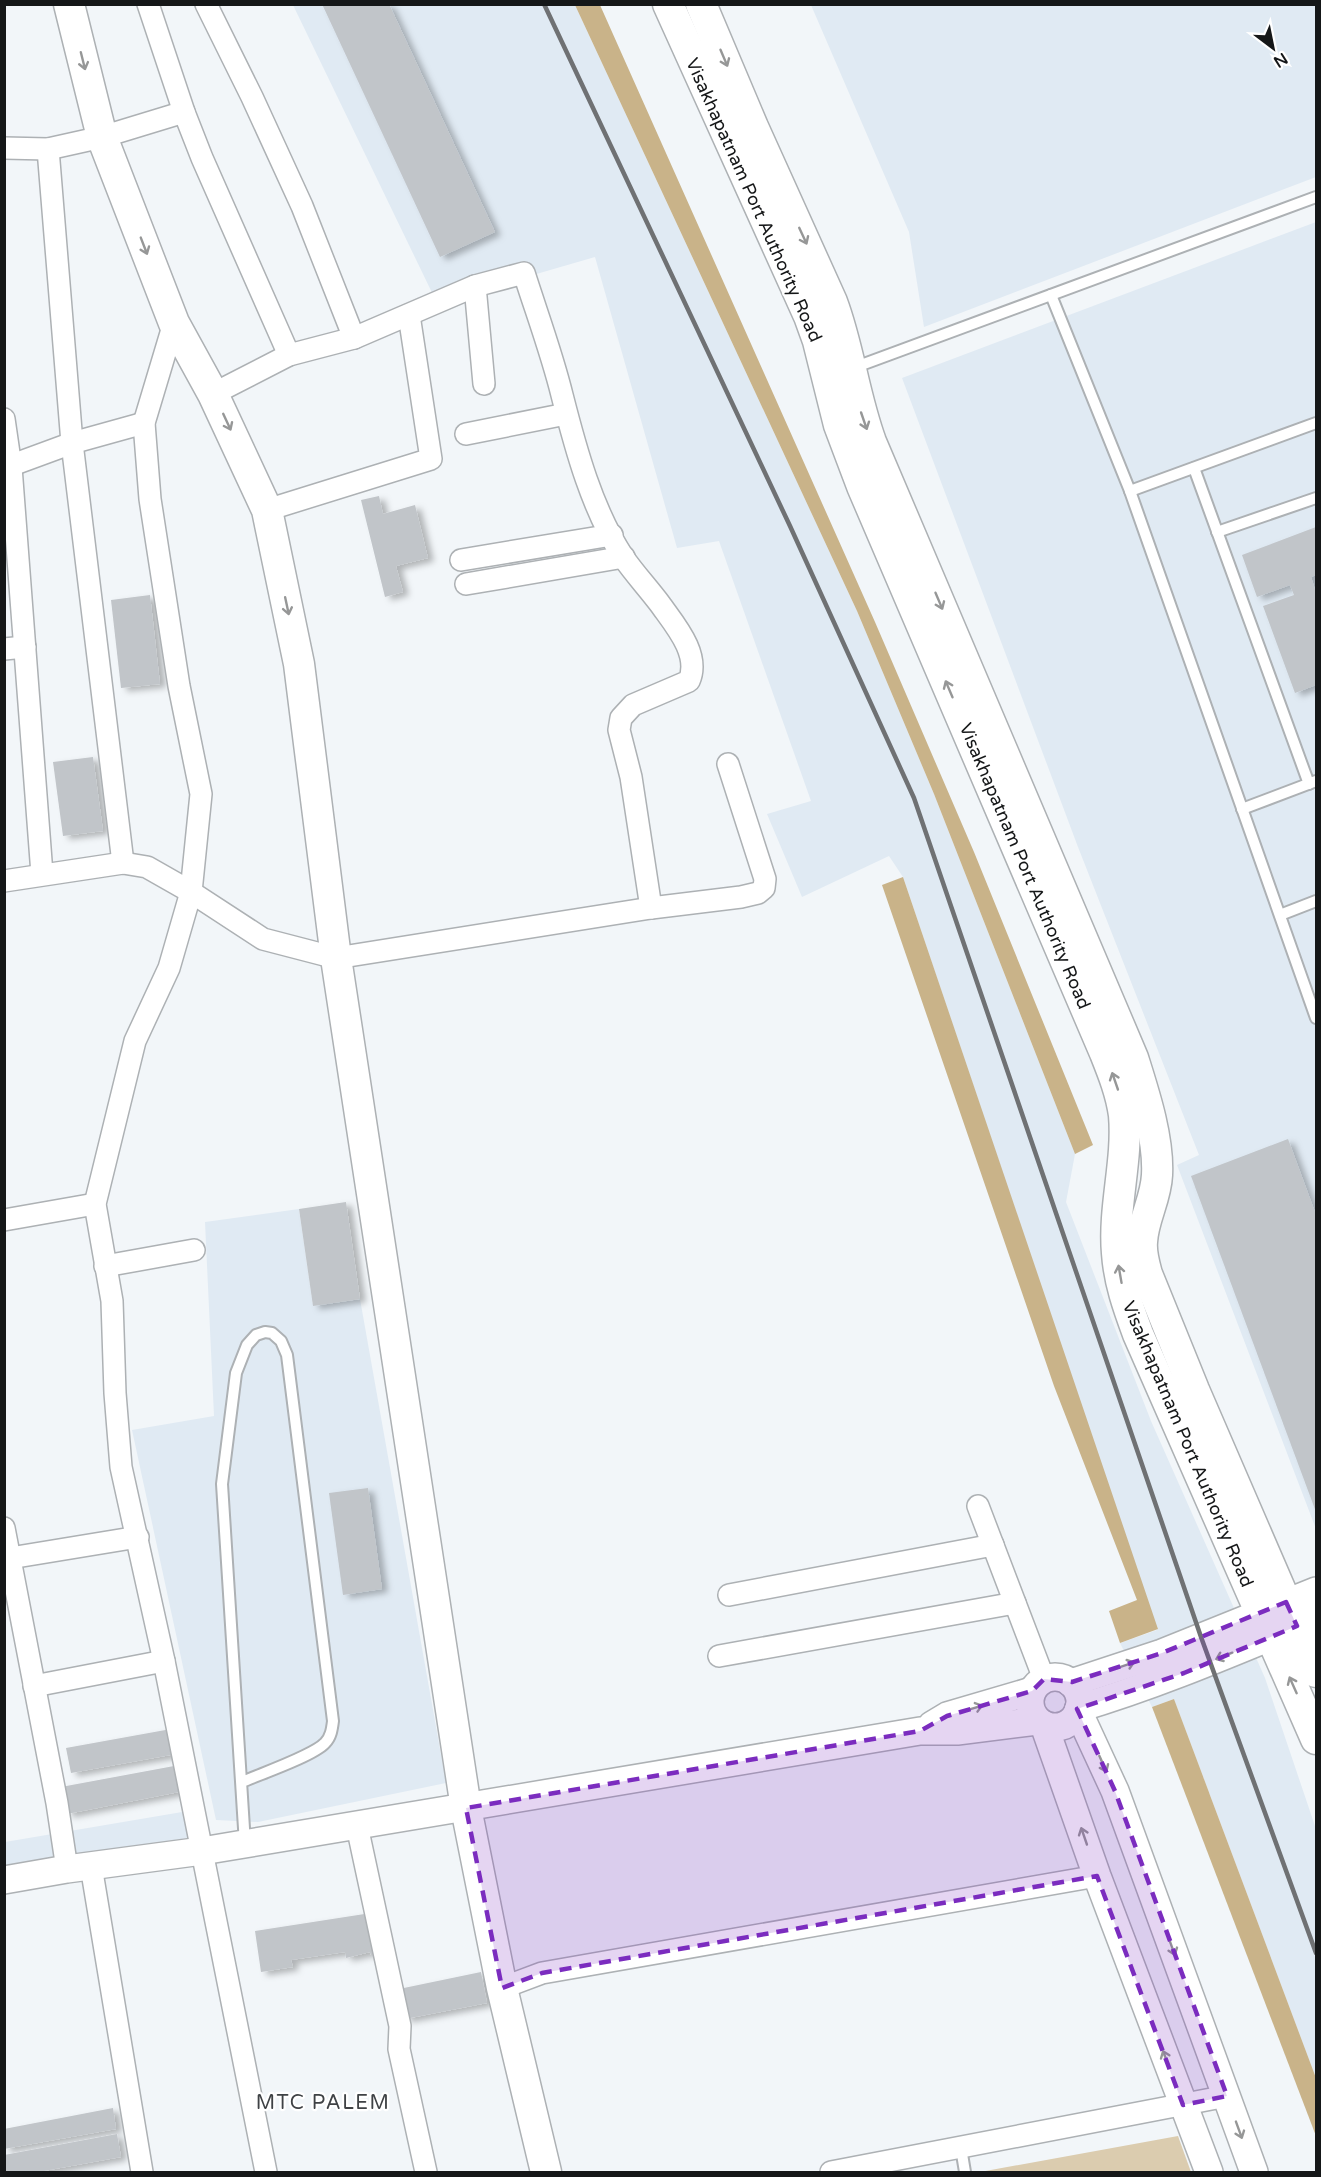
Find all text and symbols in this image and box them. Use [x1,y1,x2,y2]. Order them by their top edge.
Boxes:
north arrow [1243,18,1303,78]
text: N [1270,48,1291,72]
one-way arrow [719,49,730,67]
one-way arrow [78,51,90,70]
street label: Visakhapatnam Port Authority Road [681,54,827,346]
one-way arrow [798,227,810,245]
one-way arrow [140,236,151,255]
one-way arrow [859,411,870,430]
one-way arrow [221,413,233,431]
one-way arrow [934,591,945,609]
one-way arrow [282,596,293,616]
one-way arrow [942,680,954,698]
street label: Visakhapatnam Port Authority Road [955,720,1095,1012]
one-way arrow [1109,1072,1120,1091]
one-way arrow [1114,1265,1125,1284]
street label: Visakhapatnam Port Authority Road [1118,1298,1258,1590]
one-way arrow [1215,1651,1233,1662]
one-way arrow [1116,1659,1135,1670]
one-way arrow [1287,1677,1298,1695]
one-way arrow [964,1702,983,1713]
one-way arrow [1098,1755,1110,1773]
one-way arrow [1077,1828,1088,1846]
one-way arrow [1168,1937,1179,1955]
one-way arrow [1160,2050,1171,2069]
district label: MTC PALEM [256,2091,390,2115]
one-way arrow [1235,2120,1246,2139]

